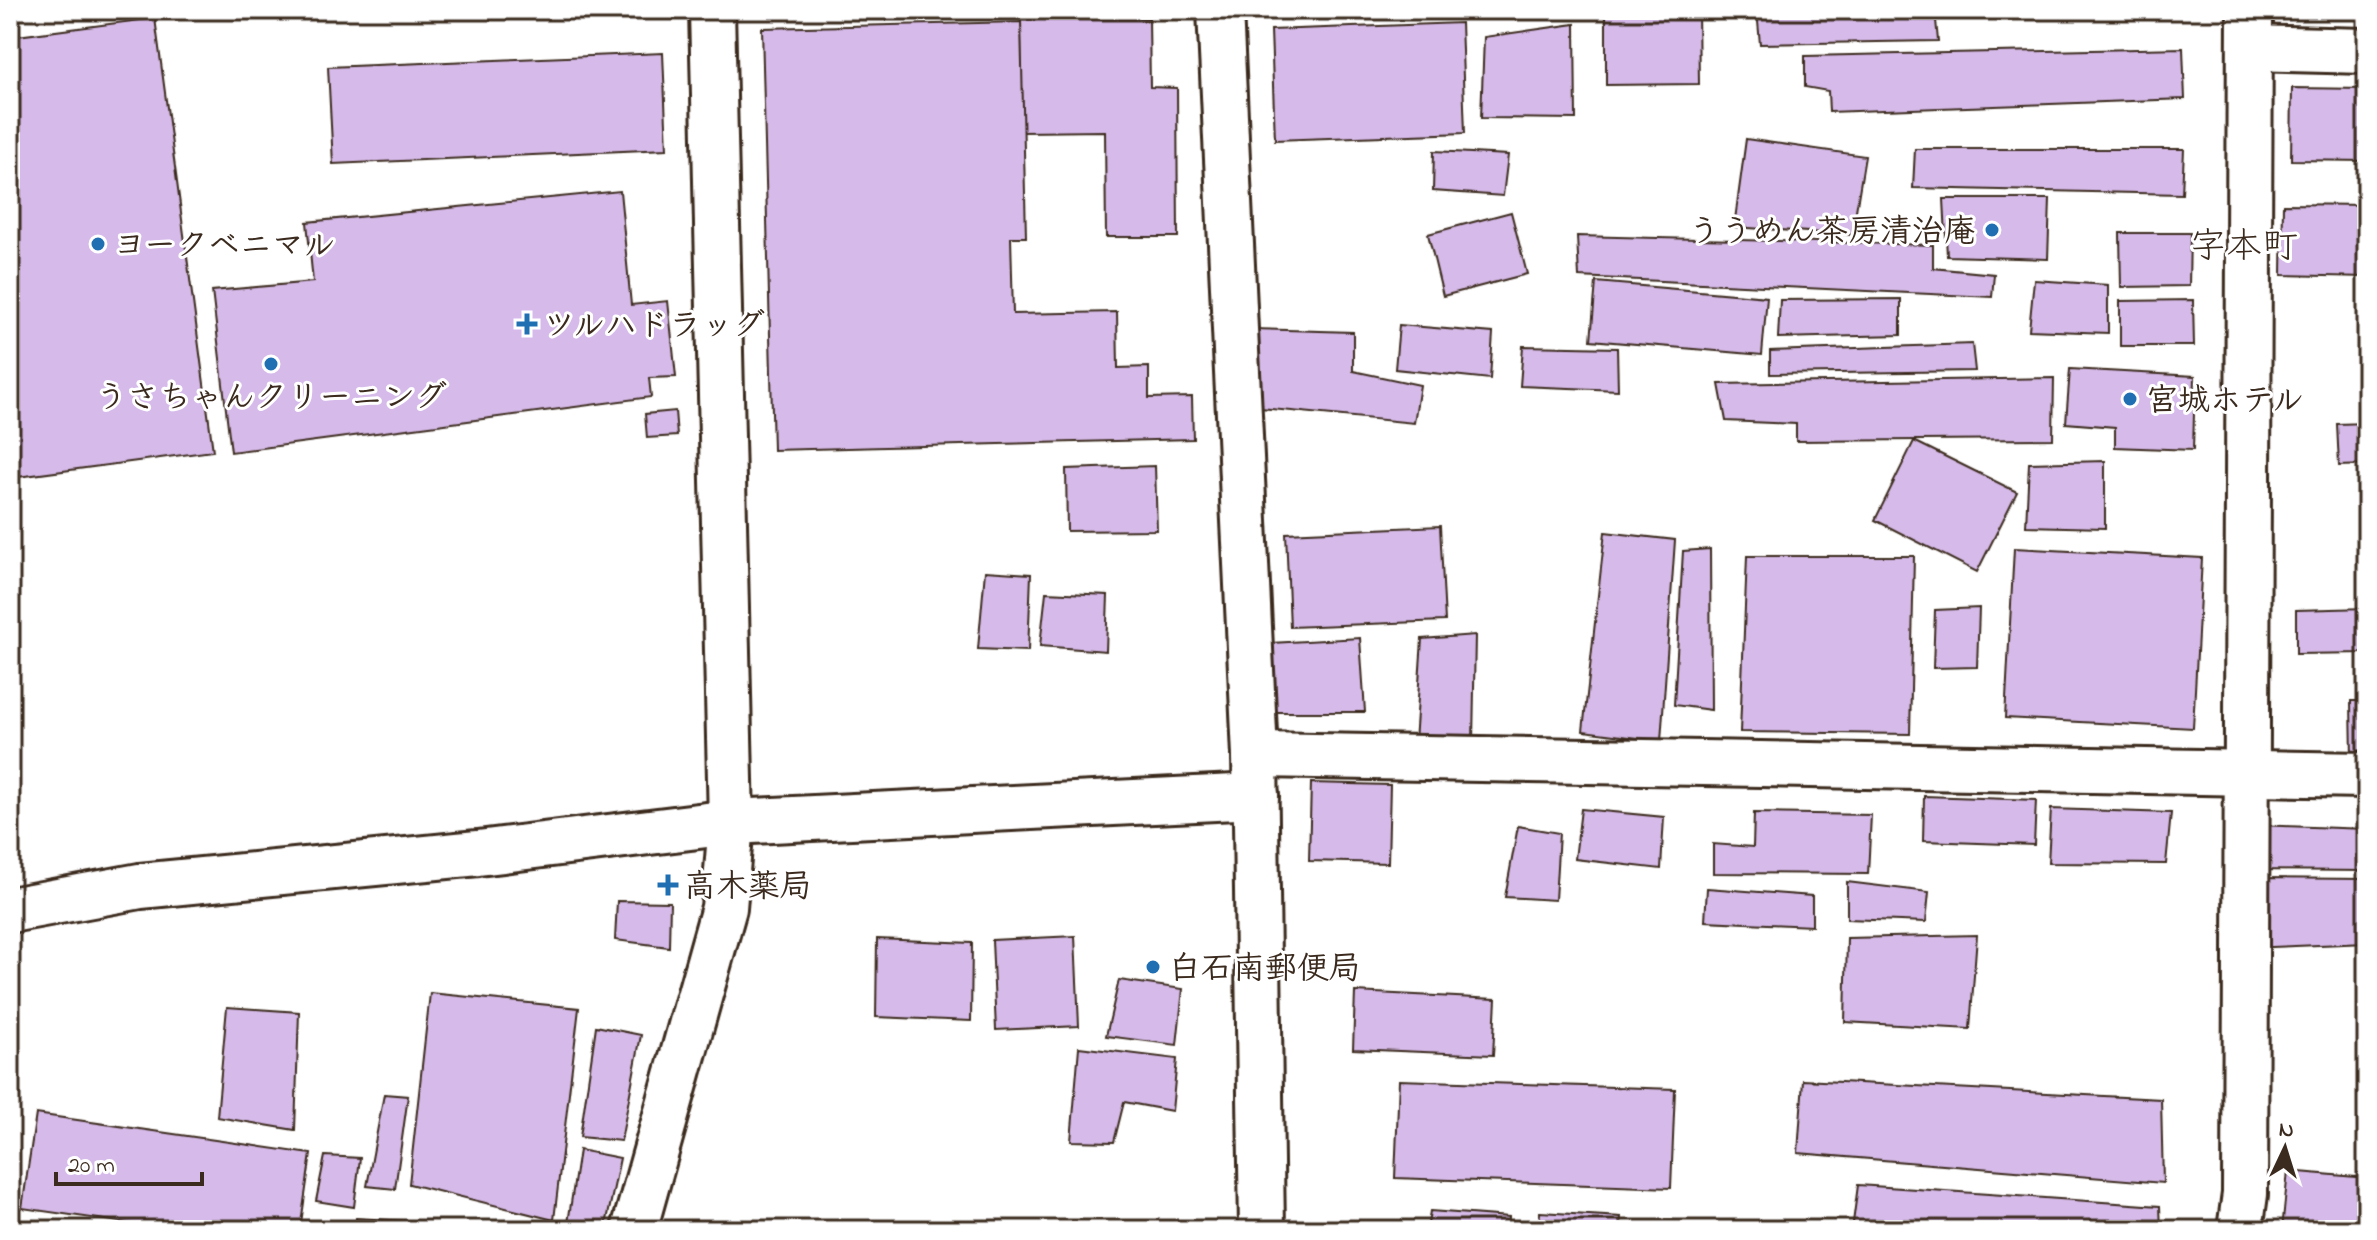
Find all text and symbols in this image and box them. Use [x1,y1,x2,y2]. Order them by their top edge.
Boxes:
place label: ううめん茶房清治庵 [1688,210,1976,257]
marker: ううめん茶房清治庵 [1983,221,2001,239]
district label: 字本町 [2190,222,2298,275]
place label: ヨークベニマル [114,224,335,271]
marker: ヨークベニマル [89,235,107,253]
place label: ツルハドラッグ [543,304,765,351]
marker: ツルハドラッグ [518,315,536,333]
marker: うさちゃんクリーニング [262,355,280,373]
place label: うさちゃんクリーニング [95,376,447,423]
place label: 宮城ホテル [2146,379,2304,426]
marker: 宮城ホテル [2121,390,2139,408]
place label: 高木薬局 [684,865,812,912]
marker: 高木薬局 [659,876,677,894]
place label: 白石南郵便局 [1169,947,1361,994]
marker: 白石南郵便局 [1144,958,1162,976]
north arrow [2245,1108,2325,1188]
text: N [2278,1115,2295,1148]
scale bar [56,1136,202,1186]
text: 20 m [68,1149,115,1184]

